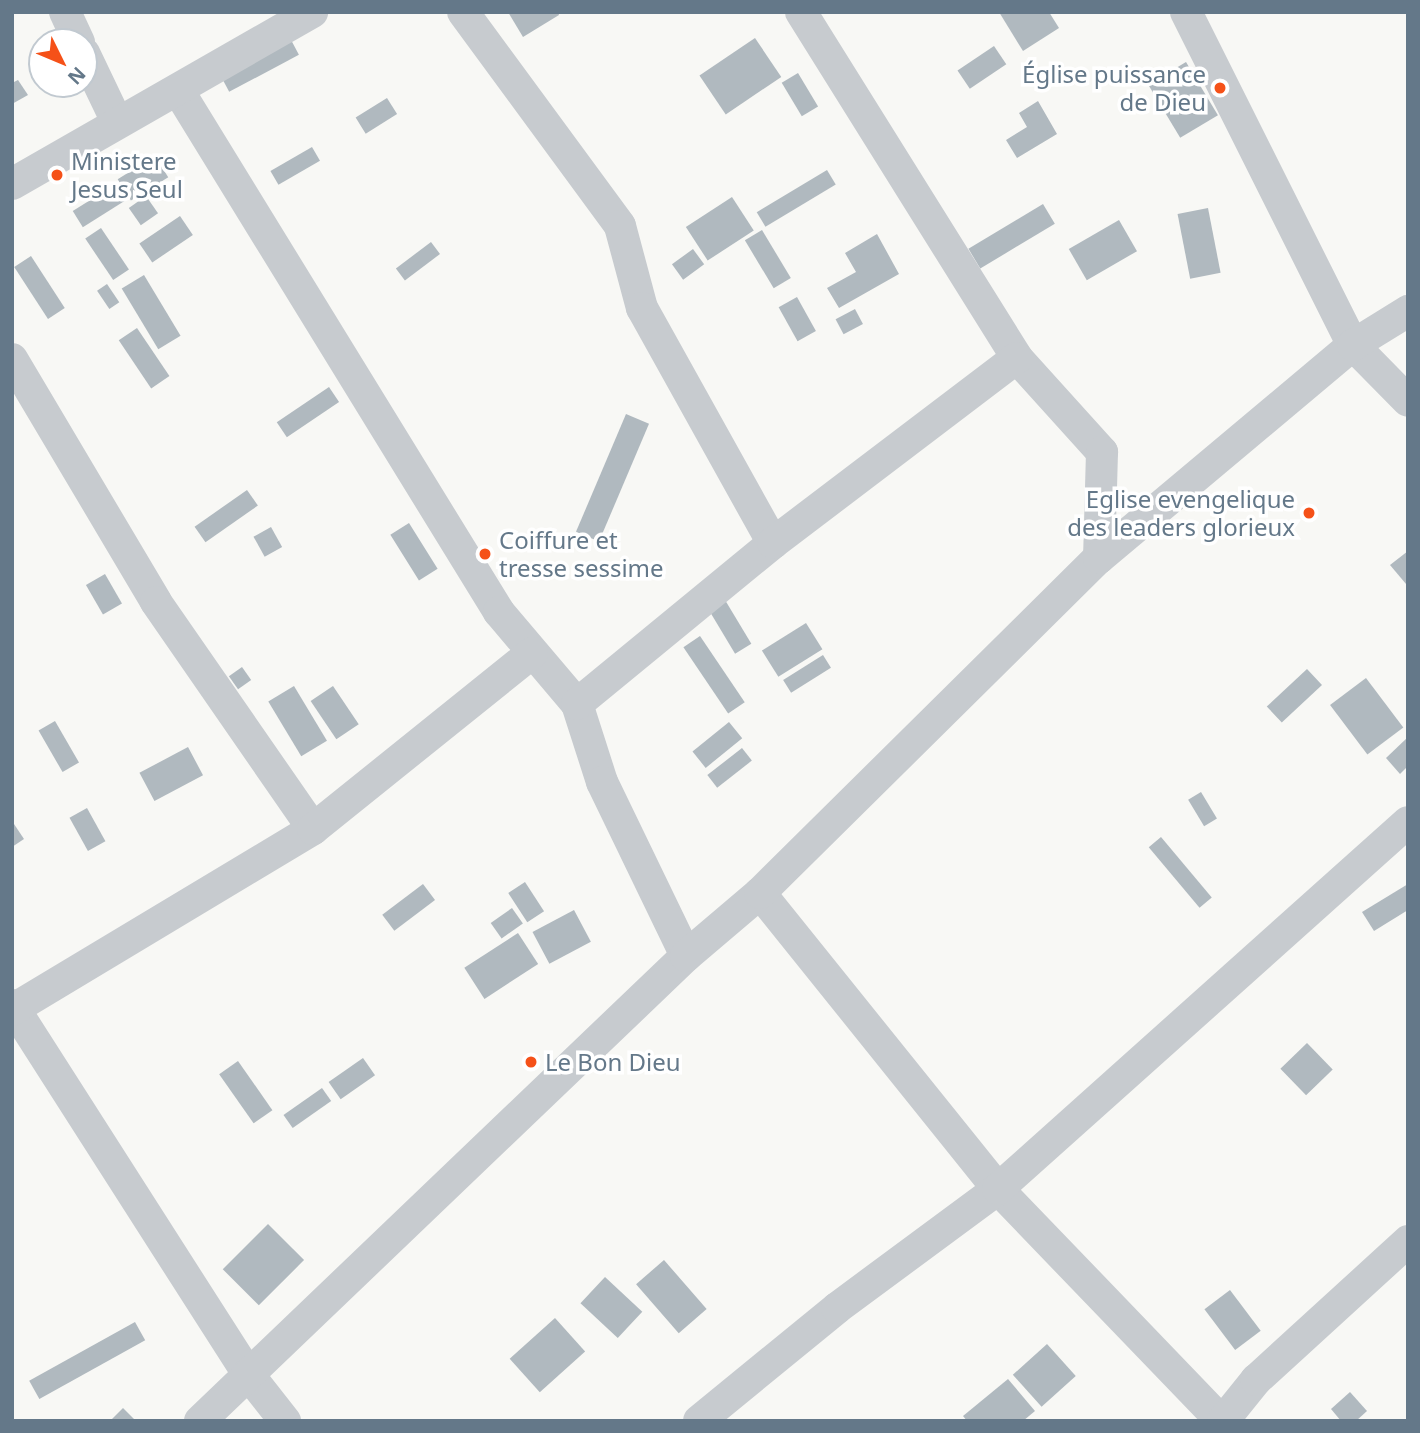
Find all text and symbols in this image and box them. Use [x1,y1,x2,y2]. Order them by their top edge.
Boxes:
north arrow [28,28,98,98]
place label: Église puissance de Dieu [1022,60,1206,116]
text: N [62,61,92,90]
marker: Église puissance de Dieu [1212,80,1228,96]
place label: Ministere Jesus Seul [71,147,183,203]
marker: Ministere Jesus Seul [49,167,65,183]
place label: Eglise evengelique des leaders glorieux [1067,485,1295,541]
marker: Eglise evengelique des leaders glorieux [1301,505,1317,521]
place label: Coiffure et tresse sessime [499,526,664,582]
marker: Coiffure et tresse sessime [477,546,493,562]
place label: Le Bon Dieu [545,1048,681,1076]
marker: Le Bon Dieu [523,1054,539,1070]

